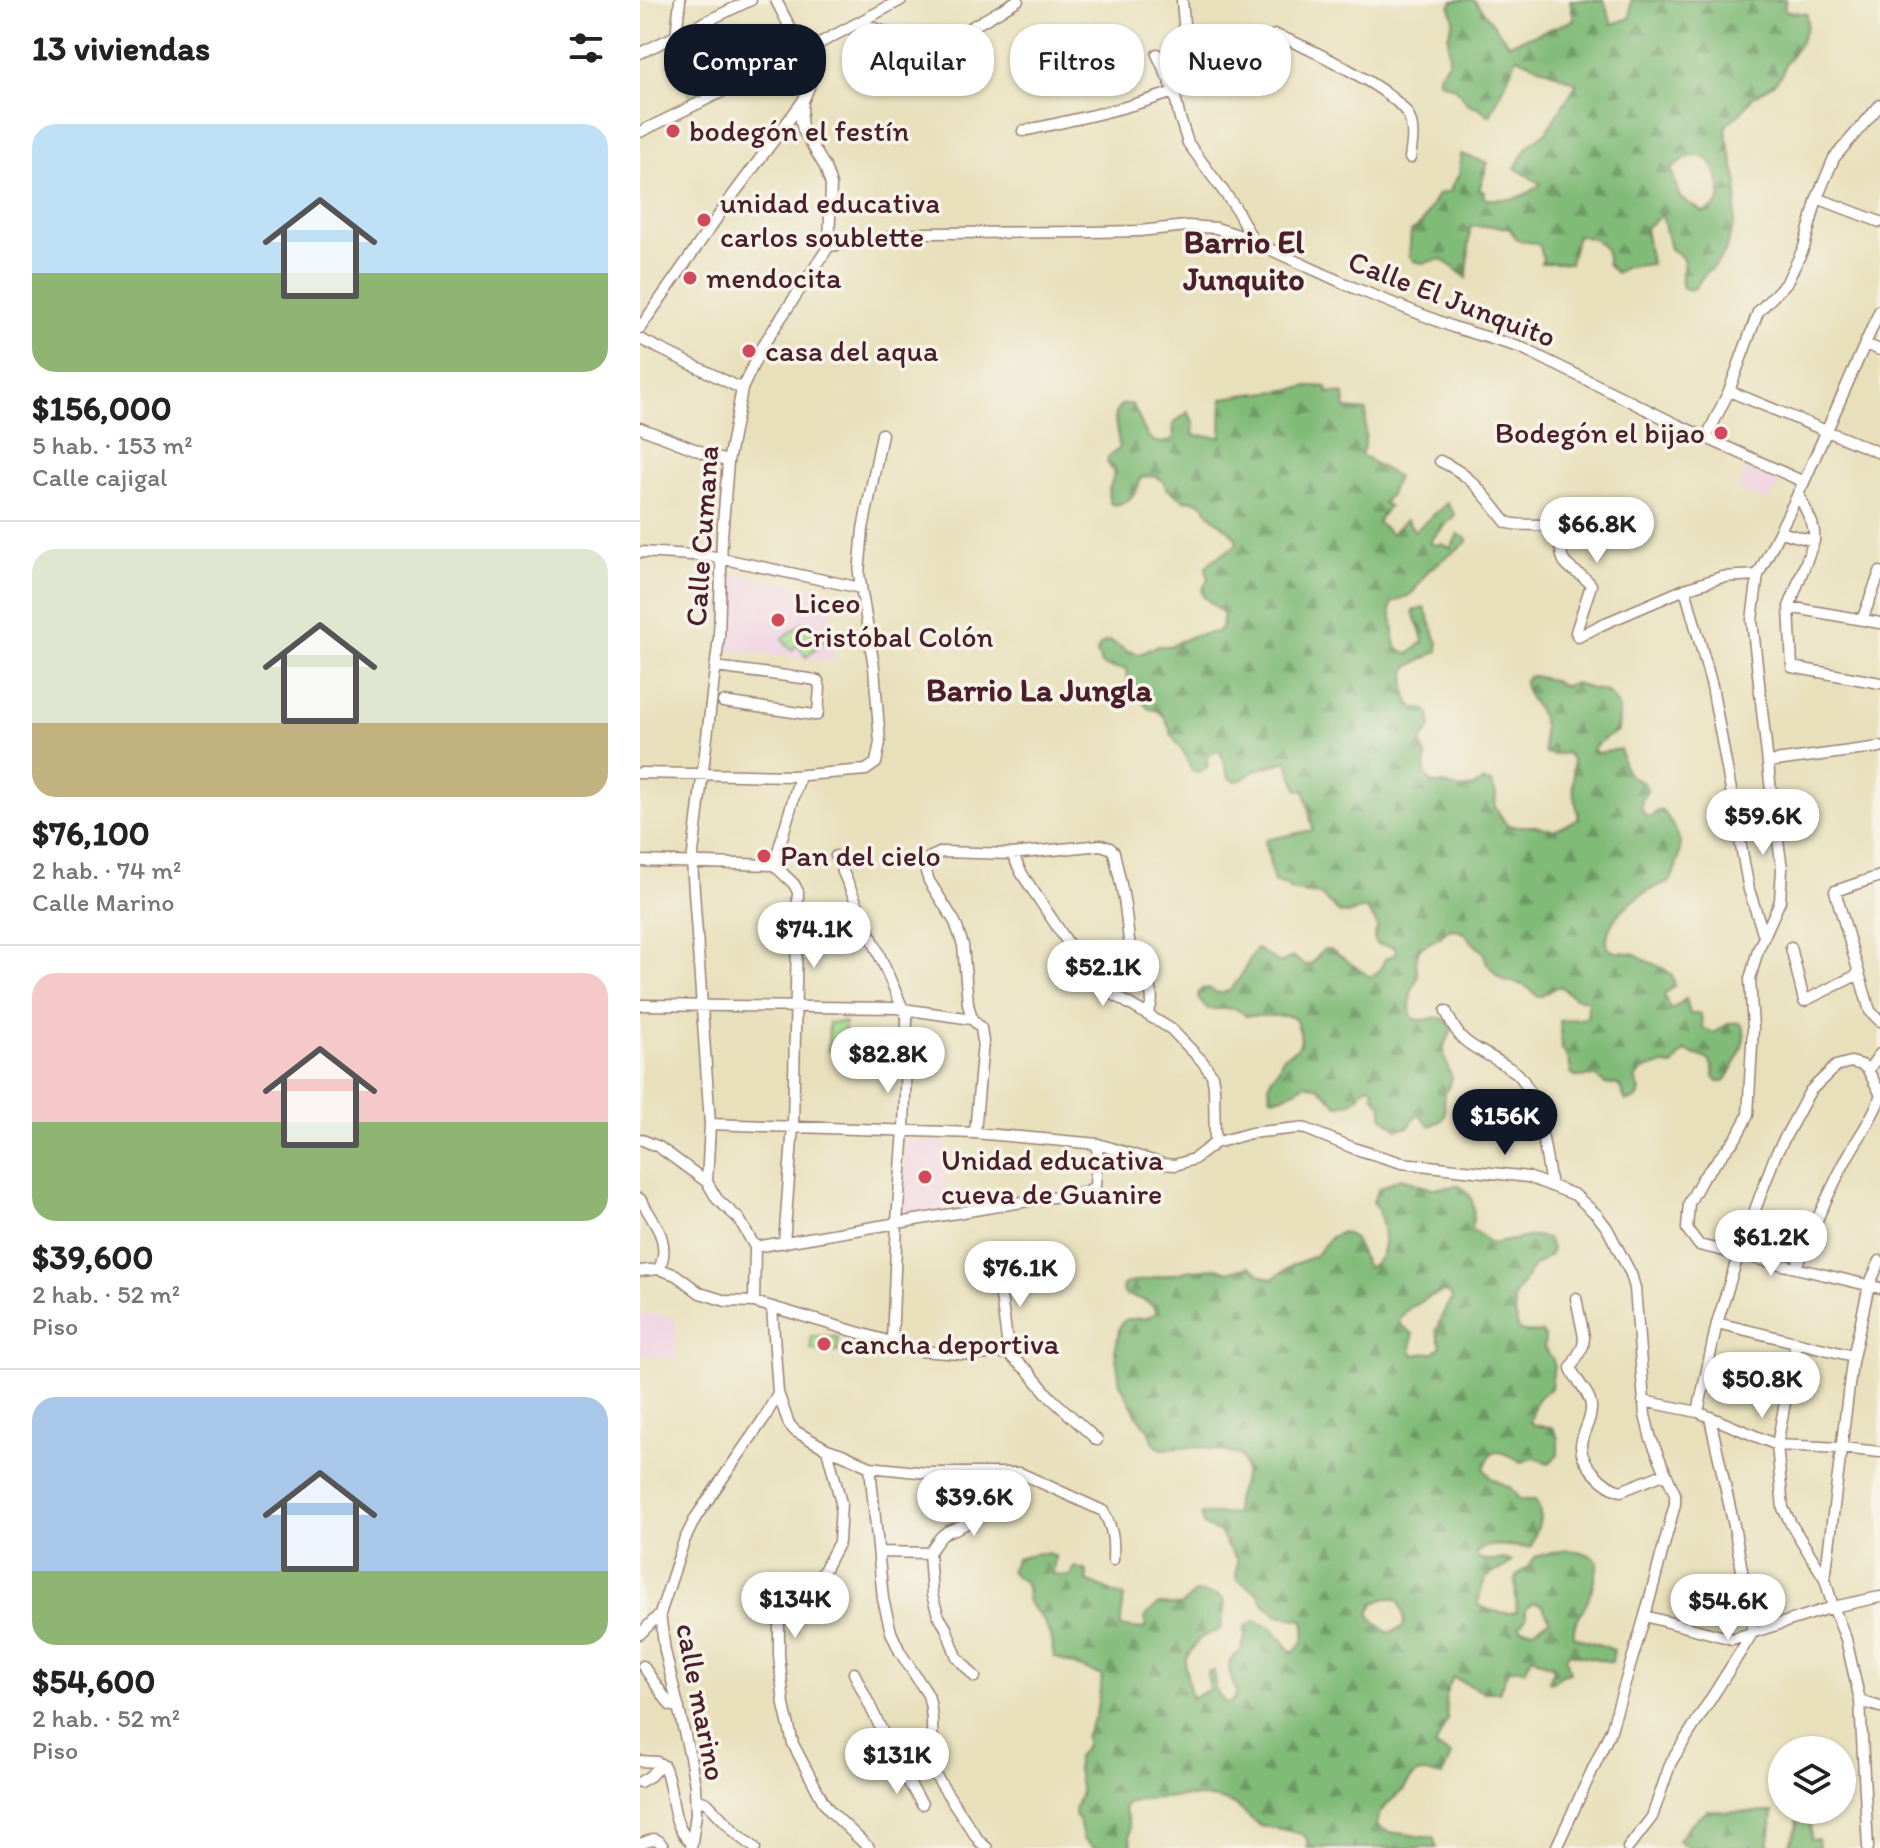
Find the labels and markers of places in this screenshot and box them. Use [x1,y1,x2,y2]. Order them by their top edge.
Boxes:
place label: bodegón el festín [689,112,909,149]
marker: bodegón el festín [664,122,682,140]
place label: unidad educativa carlos soublette [720,184,940,255]
marker: unidad educativa carlos soublette [695,211,713,229]
place label: mendocita [706,259,842,296]
marker: mendocita [681,269,699,287]
place label: casa del aqua [765,332,939,369]
marker: casa del aqua [740,342,758,360]
place label: Bodegón el bijao [1495,414,1705,451]
marker: Bodegón el bijao [1712,424,1730,442]
pin: $66.8K [1532,497,1662,565]
place label: Liceo Cristóbal Colón [794,584,994,655]
marker: Liceo Cristóbal Colón [769,611,787,629]
pin: $59.6K [1698,789,1828,857]
place label: Pan del cielo [780,837,941,874]
marker: Pan del cielo [755,847,773,865]
pin: $74.1K [749,902,879,970]
pin: $52.1K [1038,940,1168,1008]
pin: $82.8K [823,1027,953,1095]
pin: $156K [1449,1089,1561,1157]
place label: Unidad educativa cueva de Guanire [941,1141,1164,1212]
marker: Unidad educativa cueva de Guanire [916,1168,934,1186]
pin: $61.2K [1706,1210,1836,1278]
pin: $76.1K [955,1241,1085,1309]
place label: cancha deportiva [840,1325,1060,1362]
marker: cancha deportiva [815,1335,833,1353]
pin: $50.8K [1697,1352,1827,1420]
pin: $39.6K [909,1470,1039,1538]
pin: $134K [739,1572,851,1640]
pin: $54.6K [1663,1574,1793,1642]
pin: $131K [841,1728,953,1796]

